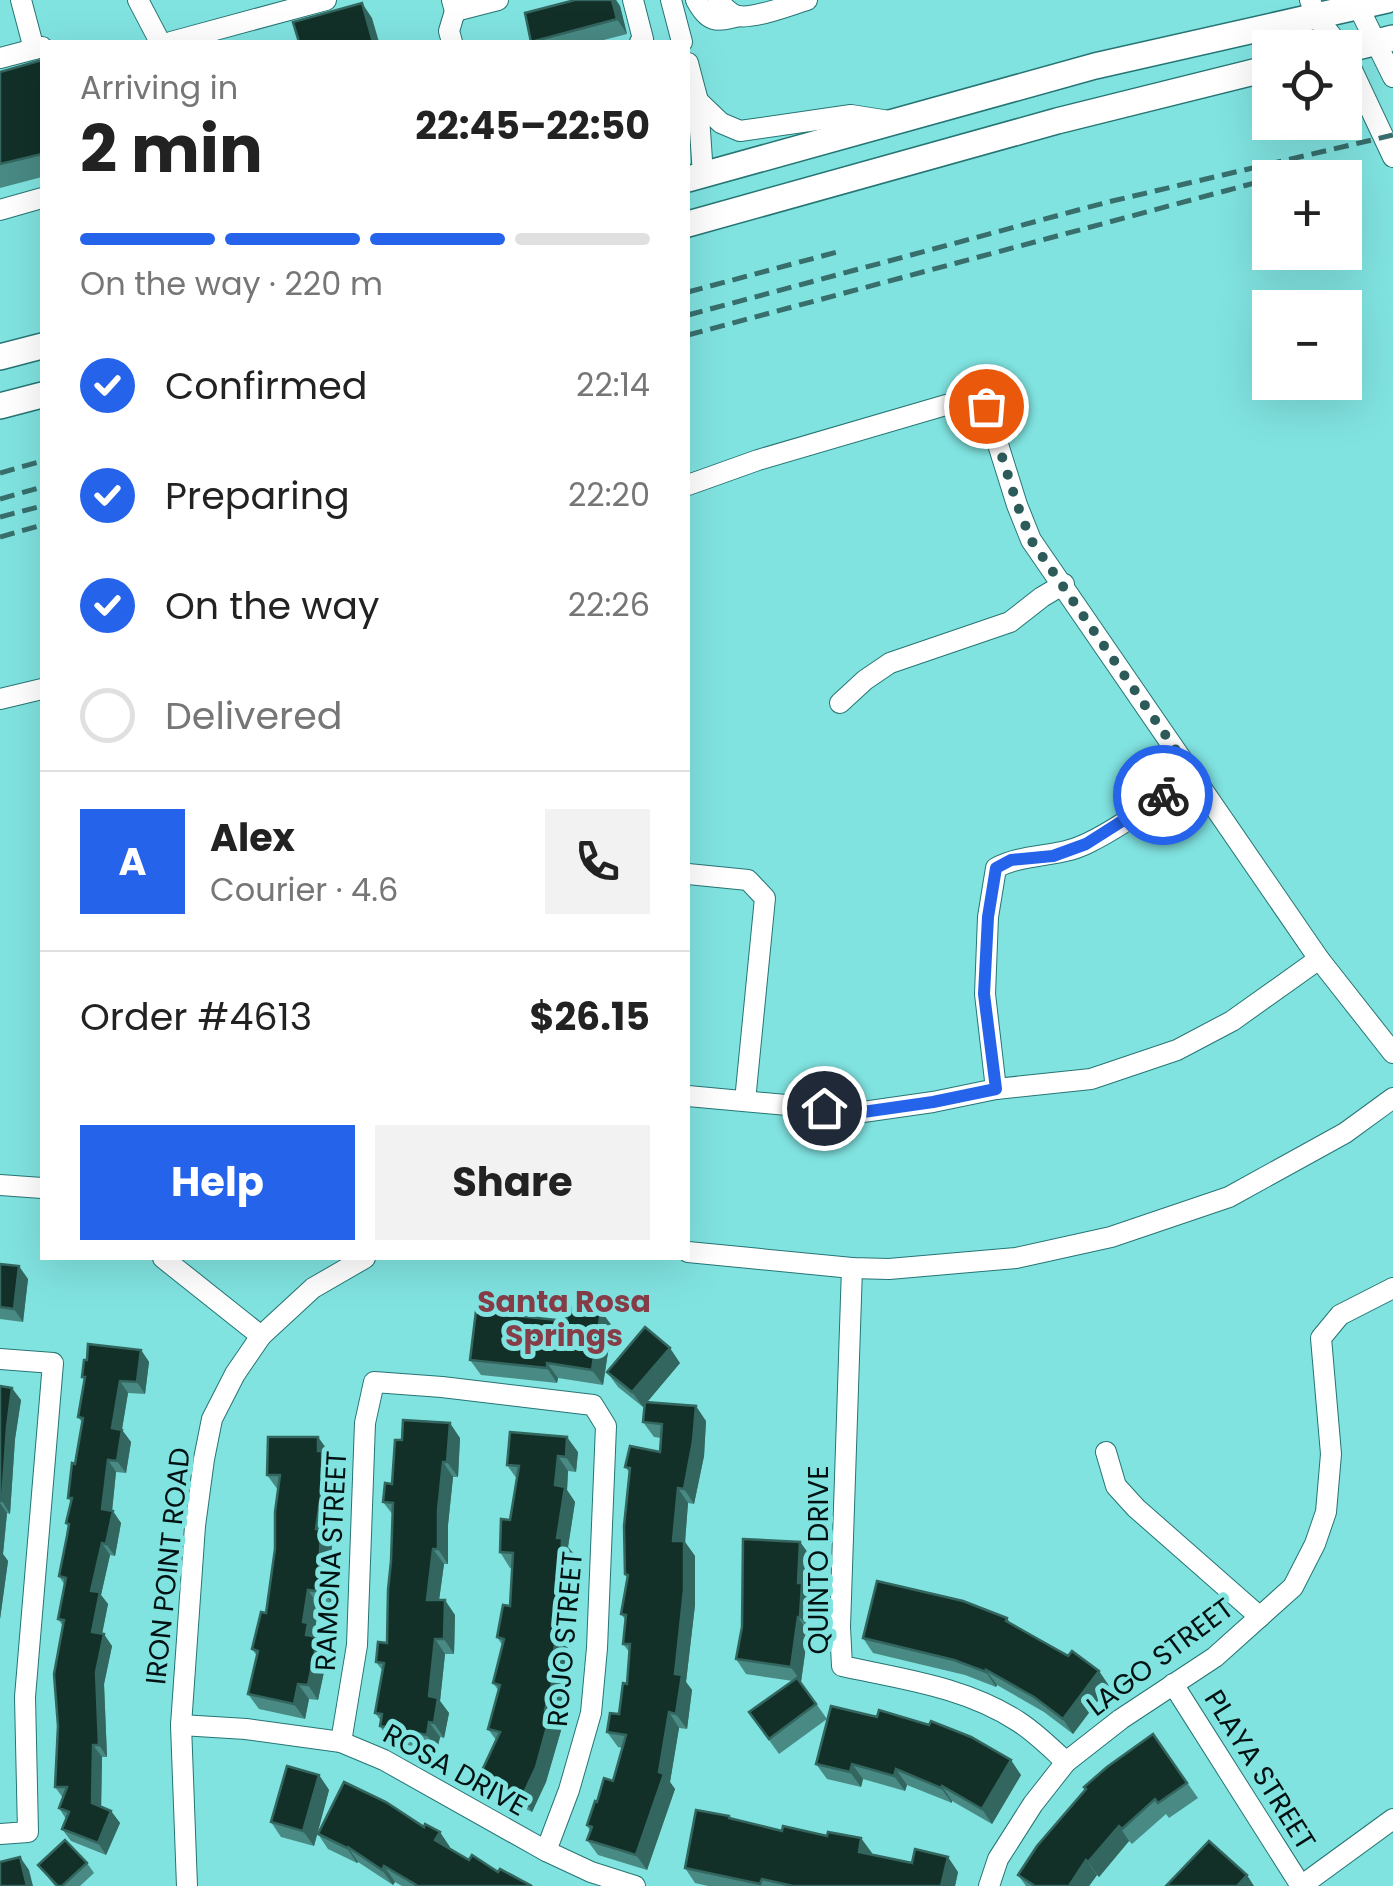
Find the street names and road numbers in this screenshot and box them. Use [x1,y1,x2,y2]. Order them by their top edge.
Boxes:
street label: IRON POINT ROAD [136,1446,200,1686]
street label: RAMONA STREET [306,1450,356,1672]
street label: QUINTO DRIVE [799,1465,838,1655]
street label: ROJO STREET [538,1550,592,1728]
street label: LAGO STREET [1078,1589,1242,1725]
street label: PLAYA STREET [1195,1682,1325,1858]
street label: ROSA DRIVE [376,1714,534,1826]

